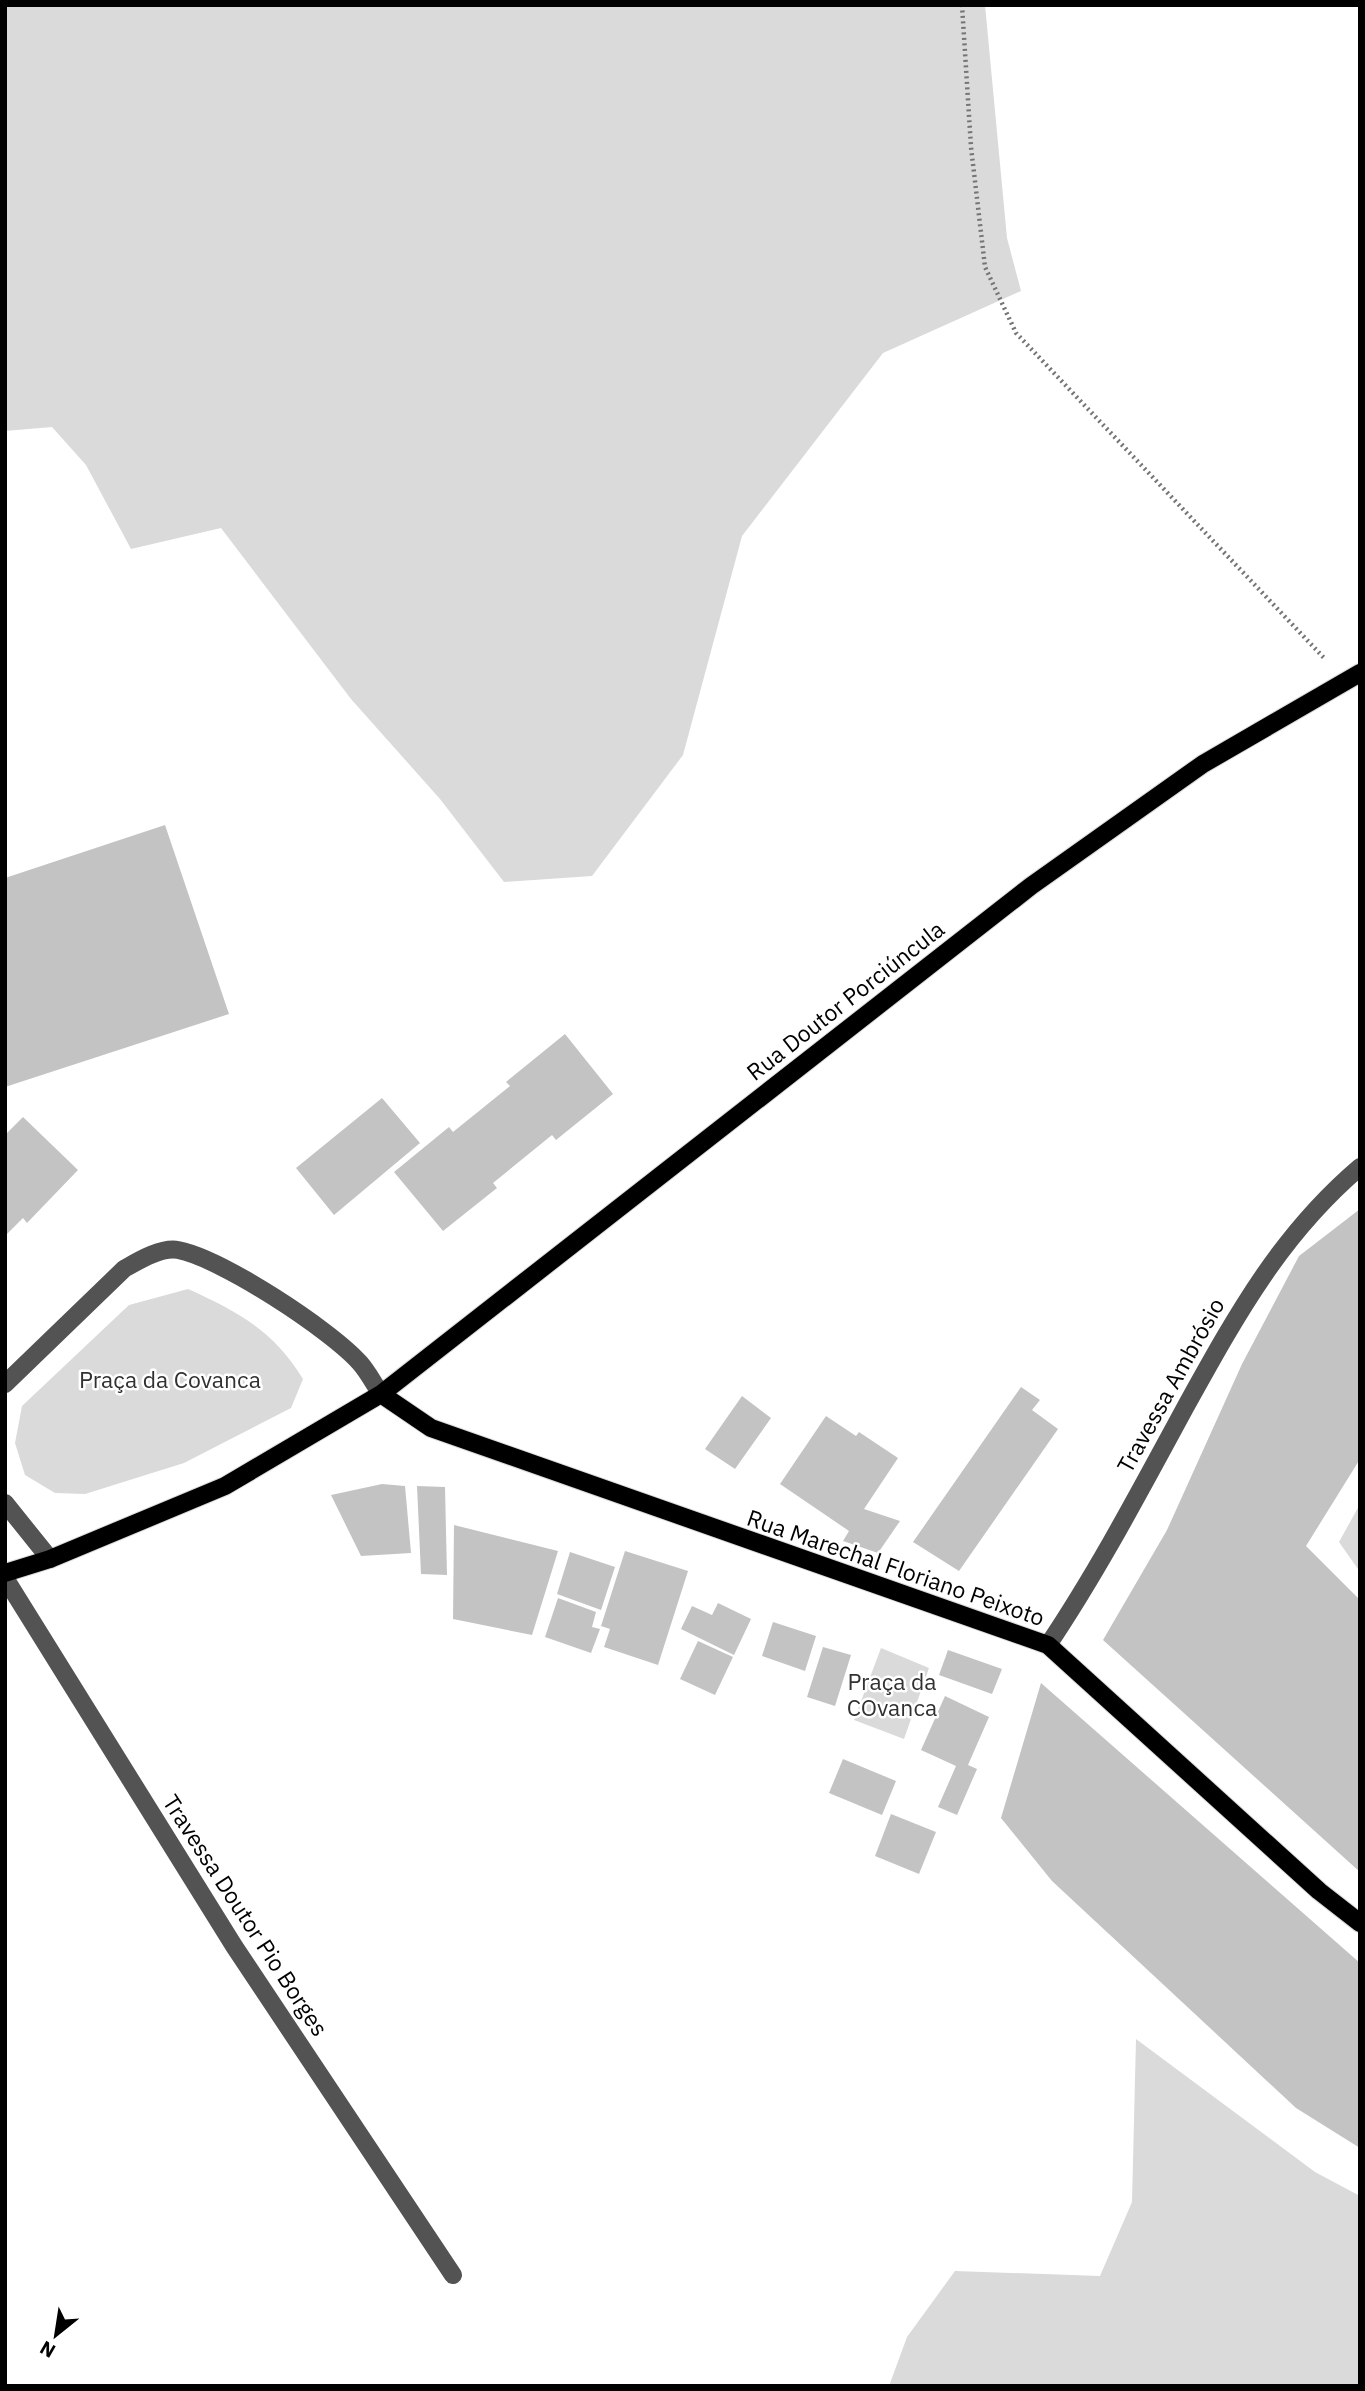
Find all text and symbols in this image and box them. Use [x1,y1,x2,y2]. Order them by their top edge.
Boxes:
street label: Rua Doutor Porciúncula [740,913,950,1087]
street label: Travessa Ambrósio [1109,1292,1231,1478]
park label: Praça da Covanca [79,1364,261,1394]
street label: Rua Marechal Floriano Peixoto [743,1502,1049,1632]
park label: Praça da COvanca [847,1666,937,1722]
street label: Travessa Doutor Pio Borges [157,1789,335,2041]
north arrow [21,2300,91,2370]
text: N [36,2336,59,2364]

